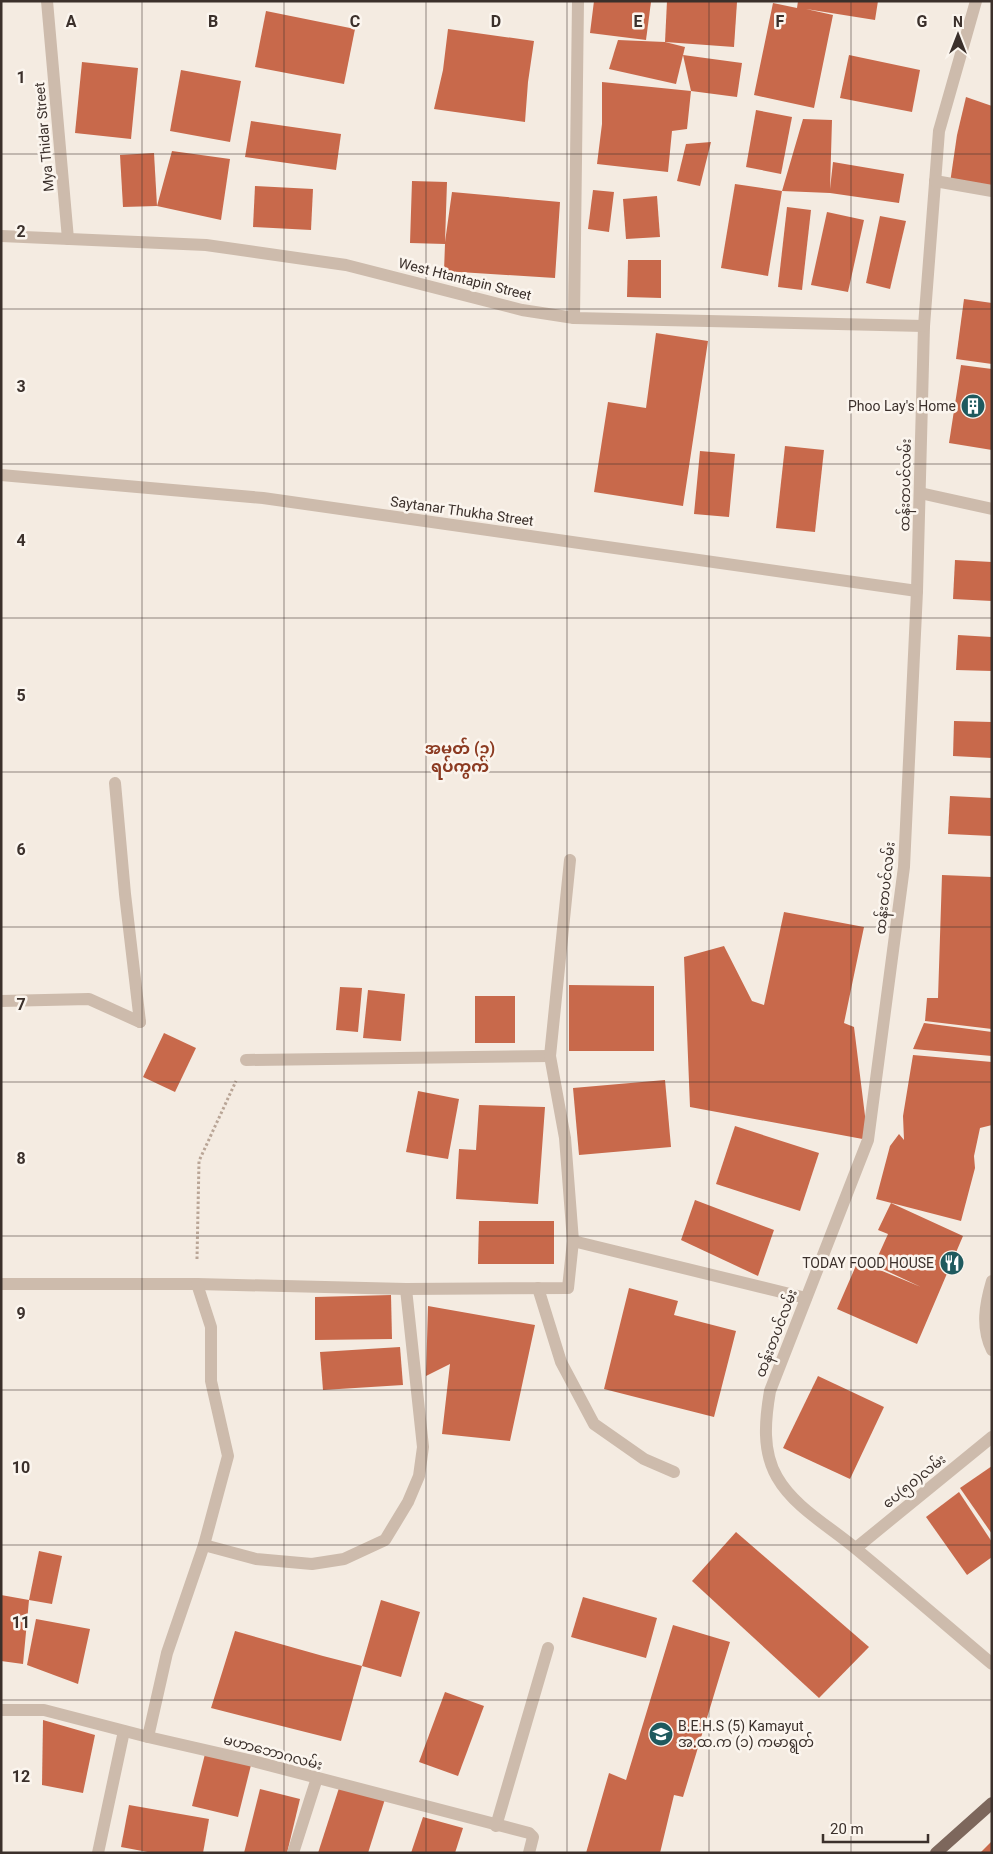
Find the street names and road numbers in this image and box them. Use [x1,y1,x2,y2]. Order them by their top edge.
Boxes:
street label: Mya Thidar Street [31,81,57,192]
street label: West Htantapin Street [397,255,534,303]
street label: ထန်းတပင်လမ်း [894,438,918,532]
street label: Saytanar Thukha Street [389,493,535,529]
street label: ထန်းတပင်လမ်း [870,841,902,935]
street label: ထန်းတပင်လမ်း [750,1286,804,1381]
street label: ပေ(၅၀)လမ်း [878,1449,951,1514]
street label: မဟာဘောဂလမ်း [222,1729,325,1773]

